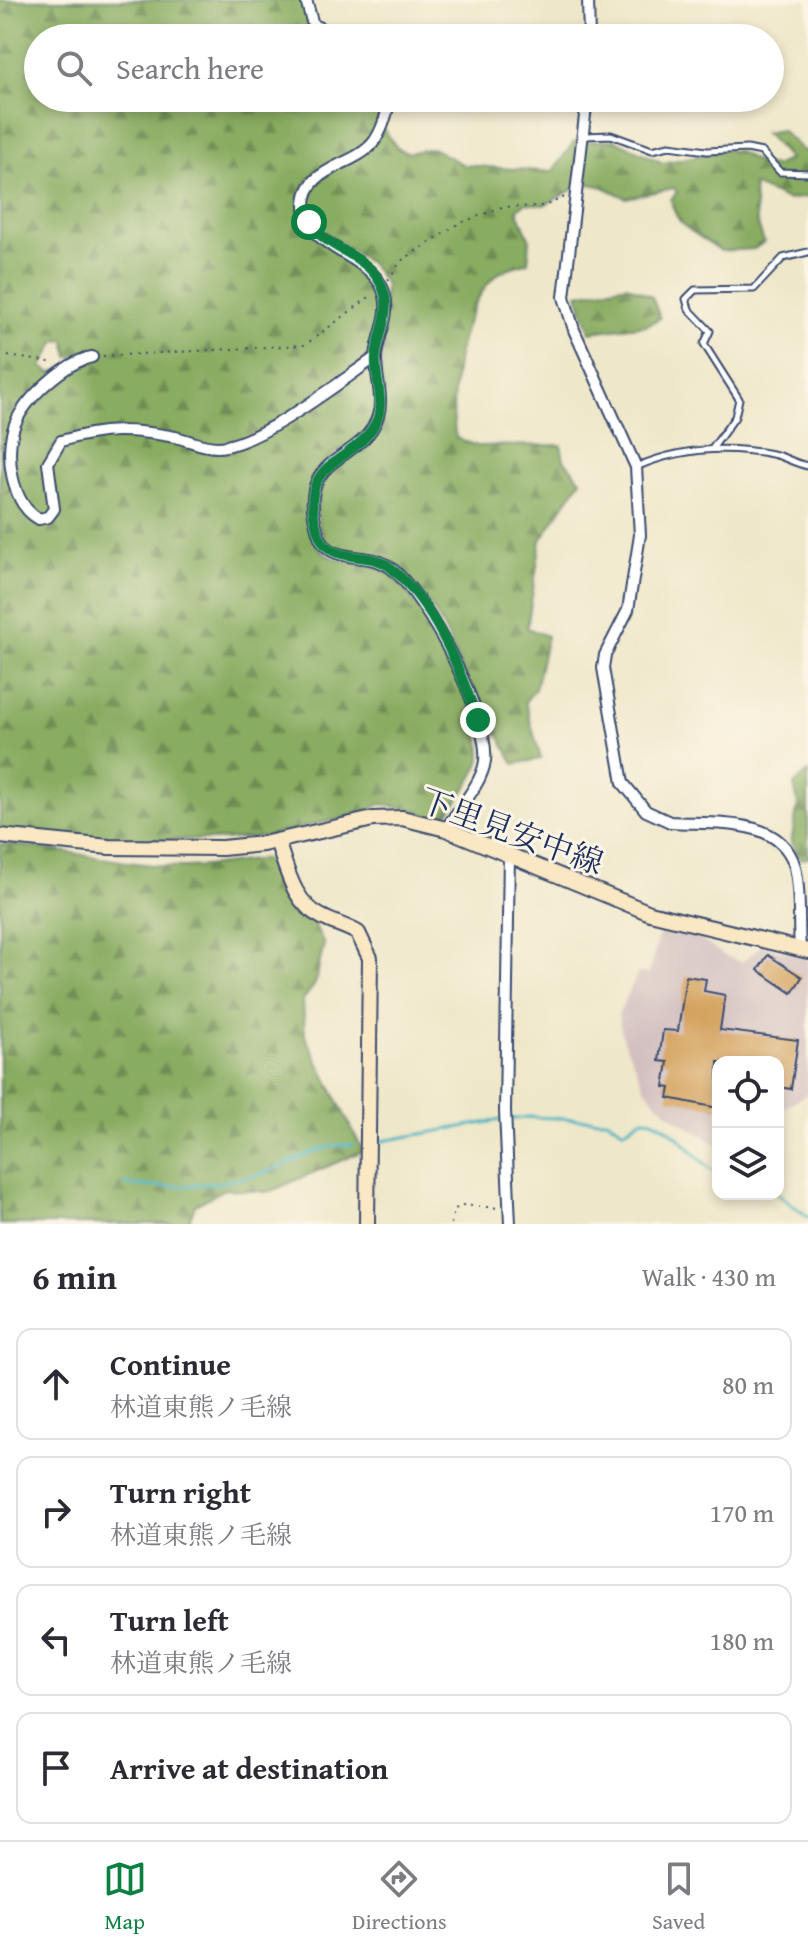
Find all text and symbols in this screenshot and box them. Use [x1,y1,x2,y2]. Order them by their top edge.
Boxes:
search box [24,24,784,112]
icon: search [52,46,96,90]
text: Search here [116,46,264,90]
route start [291,204,327,240]
route end [460,702,496,738]
street label: 下里見安中線 [414,776,610,886]
map controls [712,1056,784,1200]
button: locate [712,1056,784,1128]
button: layers [712,1128,784,1200]
text: 6 min [32,1252,117,1301]
text: Walk · 430 m [642,1257,776,1296]
text: Continue [110,1342,231,1386]
icon: ahead [34,1362,78,1406]
text: 80 m [722,1365,774,1404]
text: 林道東熊ノ毛線 [110,1387,292,1426]
text: Turn right [110,1470,251,1514]
icon: right [34,1490,78,1534]
text: 170 m [709,1493,774,1532]
text: 林道東熊ノ毛線 [110,1515,292,1554]
text: Turn left [110,1598,229,1642]
icon: left [34,1618,78,1662]
text: 180 m [709,1621,774,1660]
text: 林道東熊ノ毛線 [110,1643,292,1682]
icon: arrive [34,1746,78,1790]
text: Arrive at destination [110,1746,388,1790]
tab: Map [103,1857,147,1937]
tab: Directions [352,1857,447,1937]
tab: Saved [652,1857,705,1937]

